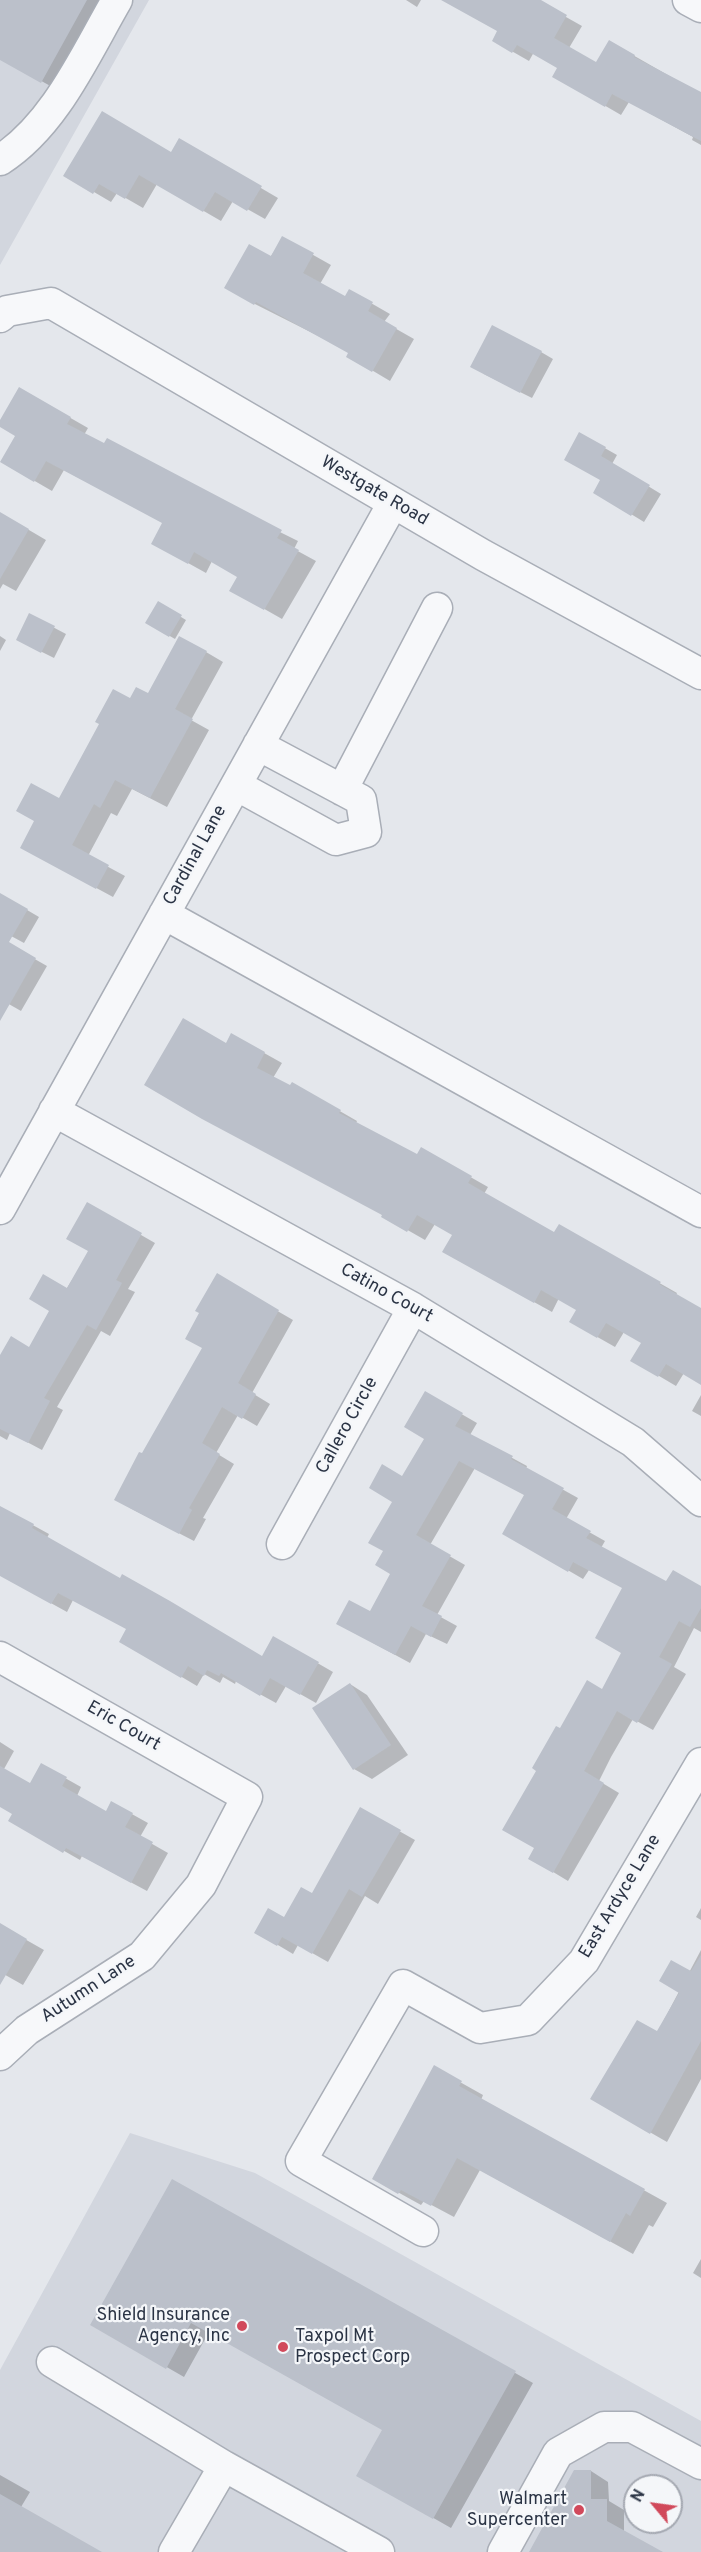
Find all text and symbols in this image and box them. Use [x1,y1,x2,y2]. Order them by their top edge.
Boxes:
street label: Westgate Road [316,452,432,532]
street label: Cardinal Lane [160,802,232,910]
street label: Catino Court [336,1260,436,1328]
street label: Callero Circle [313,1374,383,1478]
street label: Eric Court [82,1697,164,1757]
street label: East Ardyce Lane [576,1831,666,1963]
street label: Autumn Lane [38,1951,140,2029]
place label: Shield Insurance Agency, Inc [96,2305,230,2348]
marker: Shield Insurance Agency, Inc [235,2319,249,2333]
place label: Taxpol Mt Prospect Corp [295,2326,410,2368]
marker: Taxpol Mt Prospect Corp [276,2340,290,2354]
north arrow [623,2474,683,2534]
text: N [627,2486,651,2506]
place label: Walmart Supercenter [467,2489,567,2532]
marker: Walmart Supercenter [572,2503,586,2517]

